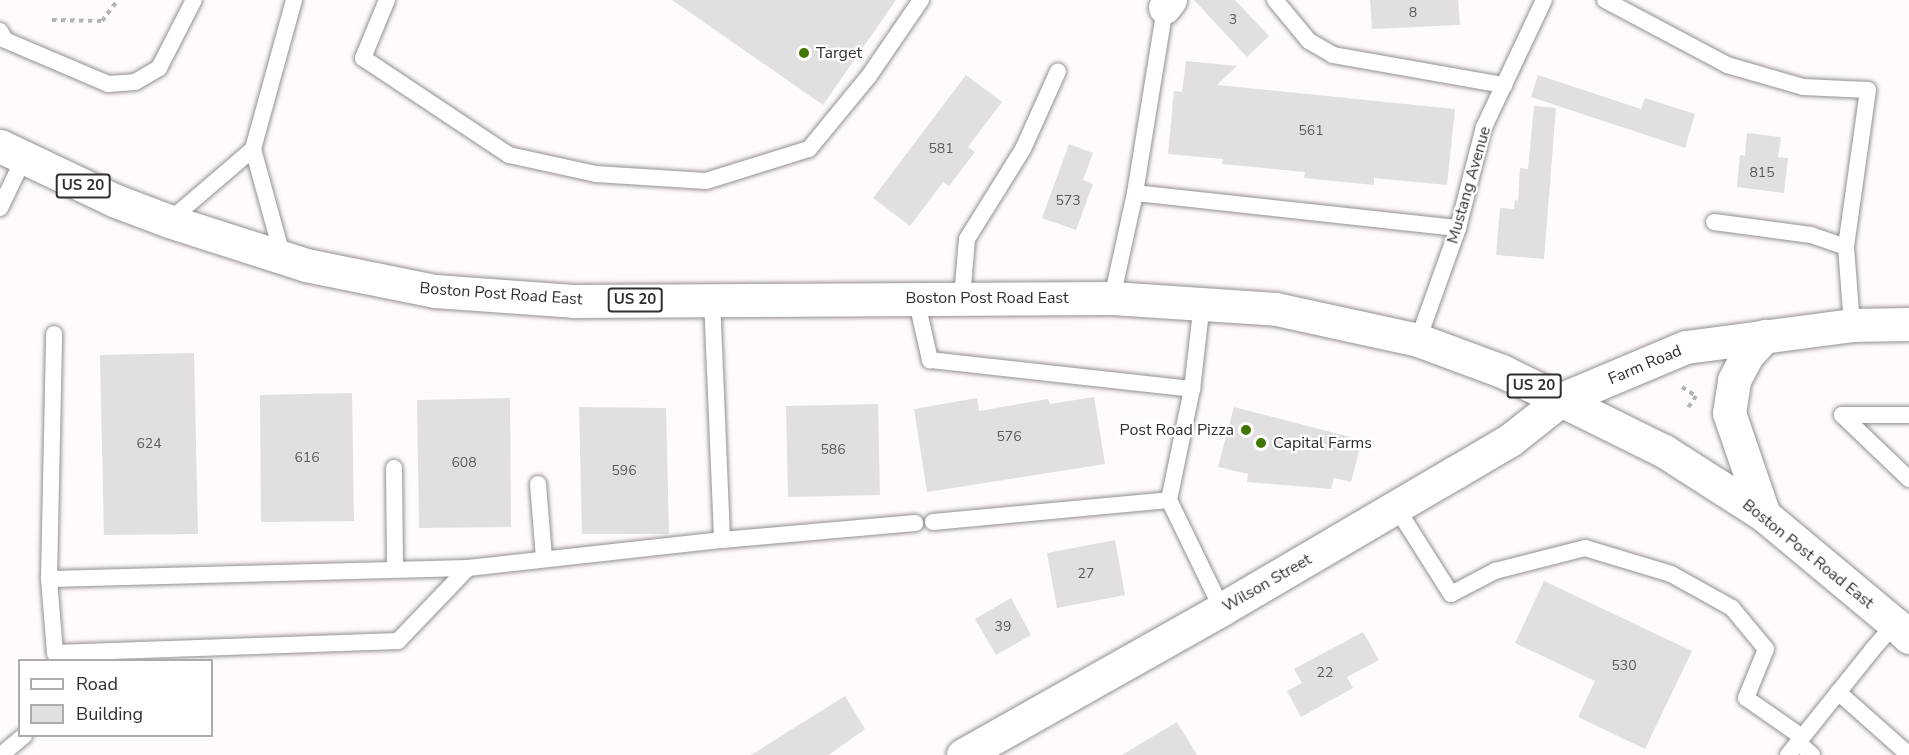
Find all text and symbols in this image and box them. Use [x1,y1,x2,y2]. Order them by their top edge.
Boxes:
house number: 8 [1409,5,1417,21]
house number: 3 [1229,12,1237,28]
place label: Target [816,43,862,63]
marker: Target [797,46,811,60]
house number: 561 [1298,123,1324,139]
street label: Mustang Avenue [1443,124,1495,246]
house number: 581 [928,141,954,157]
house number: 815 [1749,165,1775,181]
road number: US 20 [54,174,112,198]
house number: 573 [1055,193,1081,209]
street label: Boston Post Road East [419,279,583,309]
road number: US 20 [606,288,664,312]
street label: Boston Post Road East [905,288,1069,308]
street label: Farm Road [1605,341,1685,389]
road number: US 20 [1506,374,1562,398]
place label: Post Road Pizza [1120,420,1234,440]
marker: Post Road Pizza [1239,423,1253,437]
house number: 576 [996,429,1022,445]
place label: Capital Farms [1273,433,1372,453]
house number: 624 [136,436,162,452]
marker: Capital Farms [1254,436,1268,450]
house number: 586 [820,442,846,458]
house number: 616 [294,450,320,466]
house number: 608 [451,455,477,471]
house number: 596 [611,463,637,479]
street label: Boston Post Road East [1739,495,1877,613]
street label: Wilson Street [1219,550,1315,616]
house number: 27 [1078,566,1094,582]
house number: 39 [995,619,1011,635]
house number: 530 [1611,658,1637,674]
legend [18,659,213,737]
house number: 22 [1317,665,1333,681]
text: Road [76,672,118,696]
text: Building [76,702,143,726]

